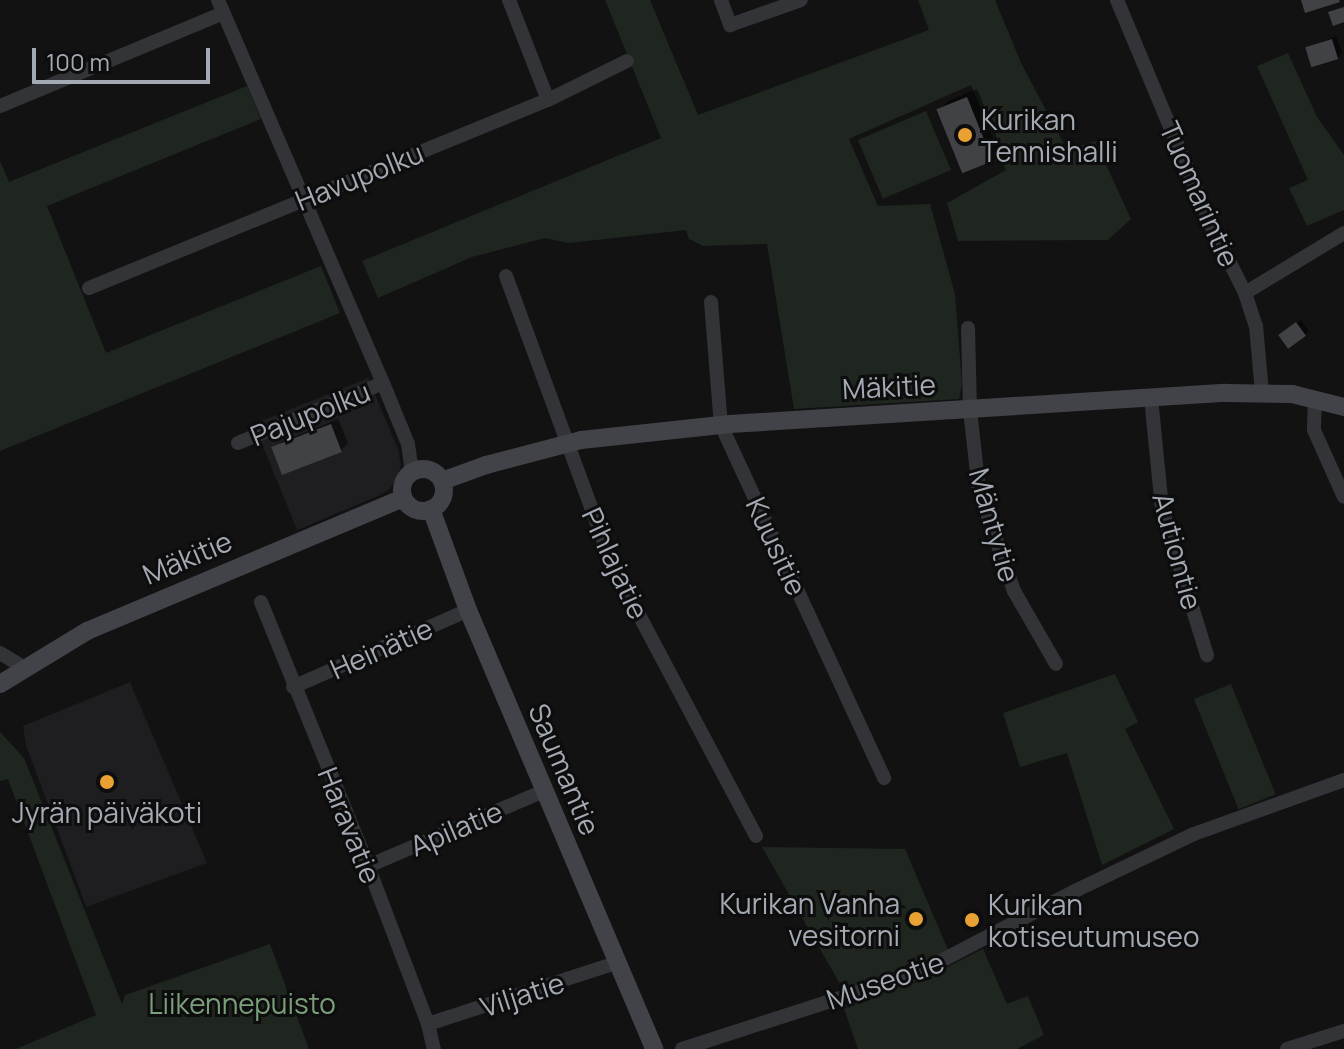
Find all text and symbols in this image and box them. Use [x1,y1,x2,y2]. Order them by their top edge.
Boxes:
scale bar [36,32,214,82]
text: 100 m [46,45,110,78]
place label: Kurikan Tennishalli [981,102,1118,168]
street label: Tuomarintie [1153,116,1247,272]
marker: Kurikan Tennishalli [956,126,974,144]
street label: Havupolku [290,135,428,217]
street label: Mäkitie [841,367,937,405]
street label: Pajupolku [245,374,375,452]
street label: Mäntytie [963,464,1027,586]
street label: Autiontie [1146,489,1210,613]
street label: Kuusitie [740,492,814,600]
street label: Pihlajatie [576,502,656,624]
street label: Mäkitie [137,523,237,591]
street label: Heinätie [325,611,437,685]
street label: Saumantie [522,698,608,840]
street label: Haravatie [312,762,388,888]
marker: Jyrän päiväkoti [98,773,116,791]
street label: Apilatie [405,794,507,862]
place label: Jyrän päiväkoti [12,795,202,829]
place label: Kurikan Vanha vesitorni [719,886,900,952]
place label: Kurikan kotiseutumuseo [988,887,1199,953]
marker: Kurikan Vanha vesitorni [907,910,925,928]
marker: Kurikan kotiseutumuseo [963,911,981,929]
street label: Museotie [822,944,948,1016]
street label: Viljatie [476,965,568,1023]
park label: Liikennepuisto [148,986,336,1020]

